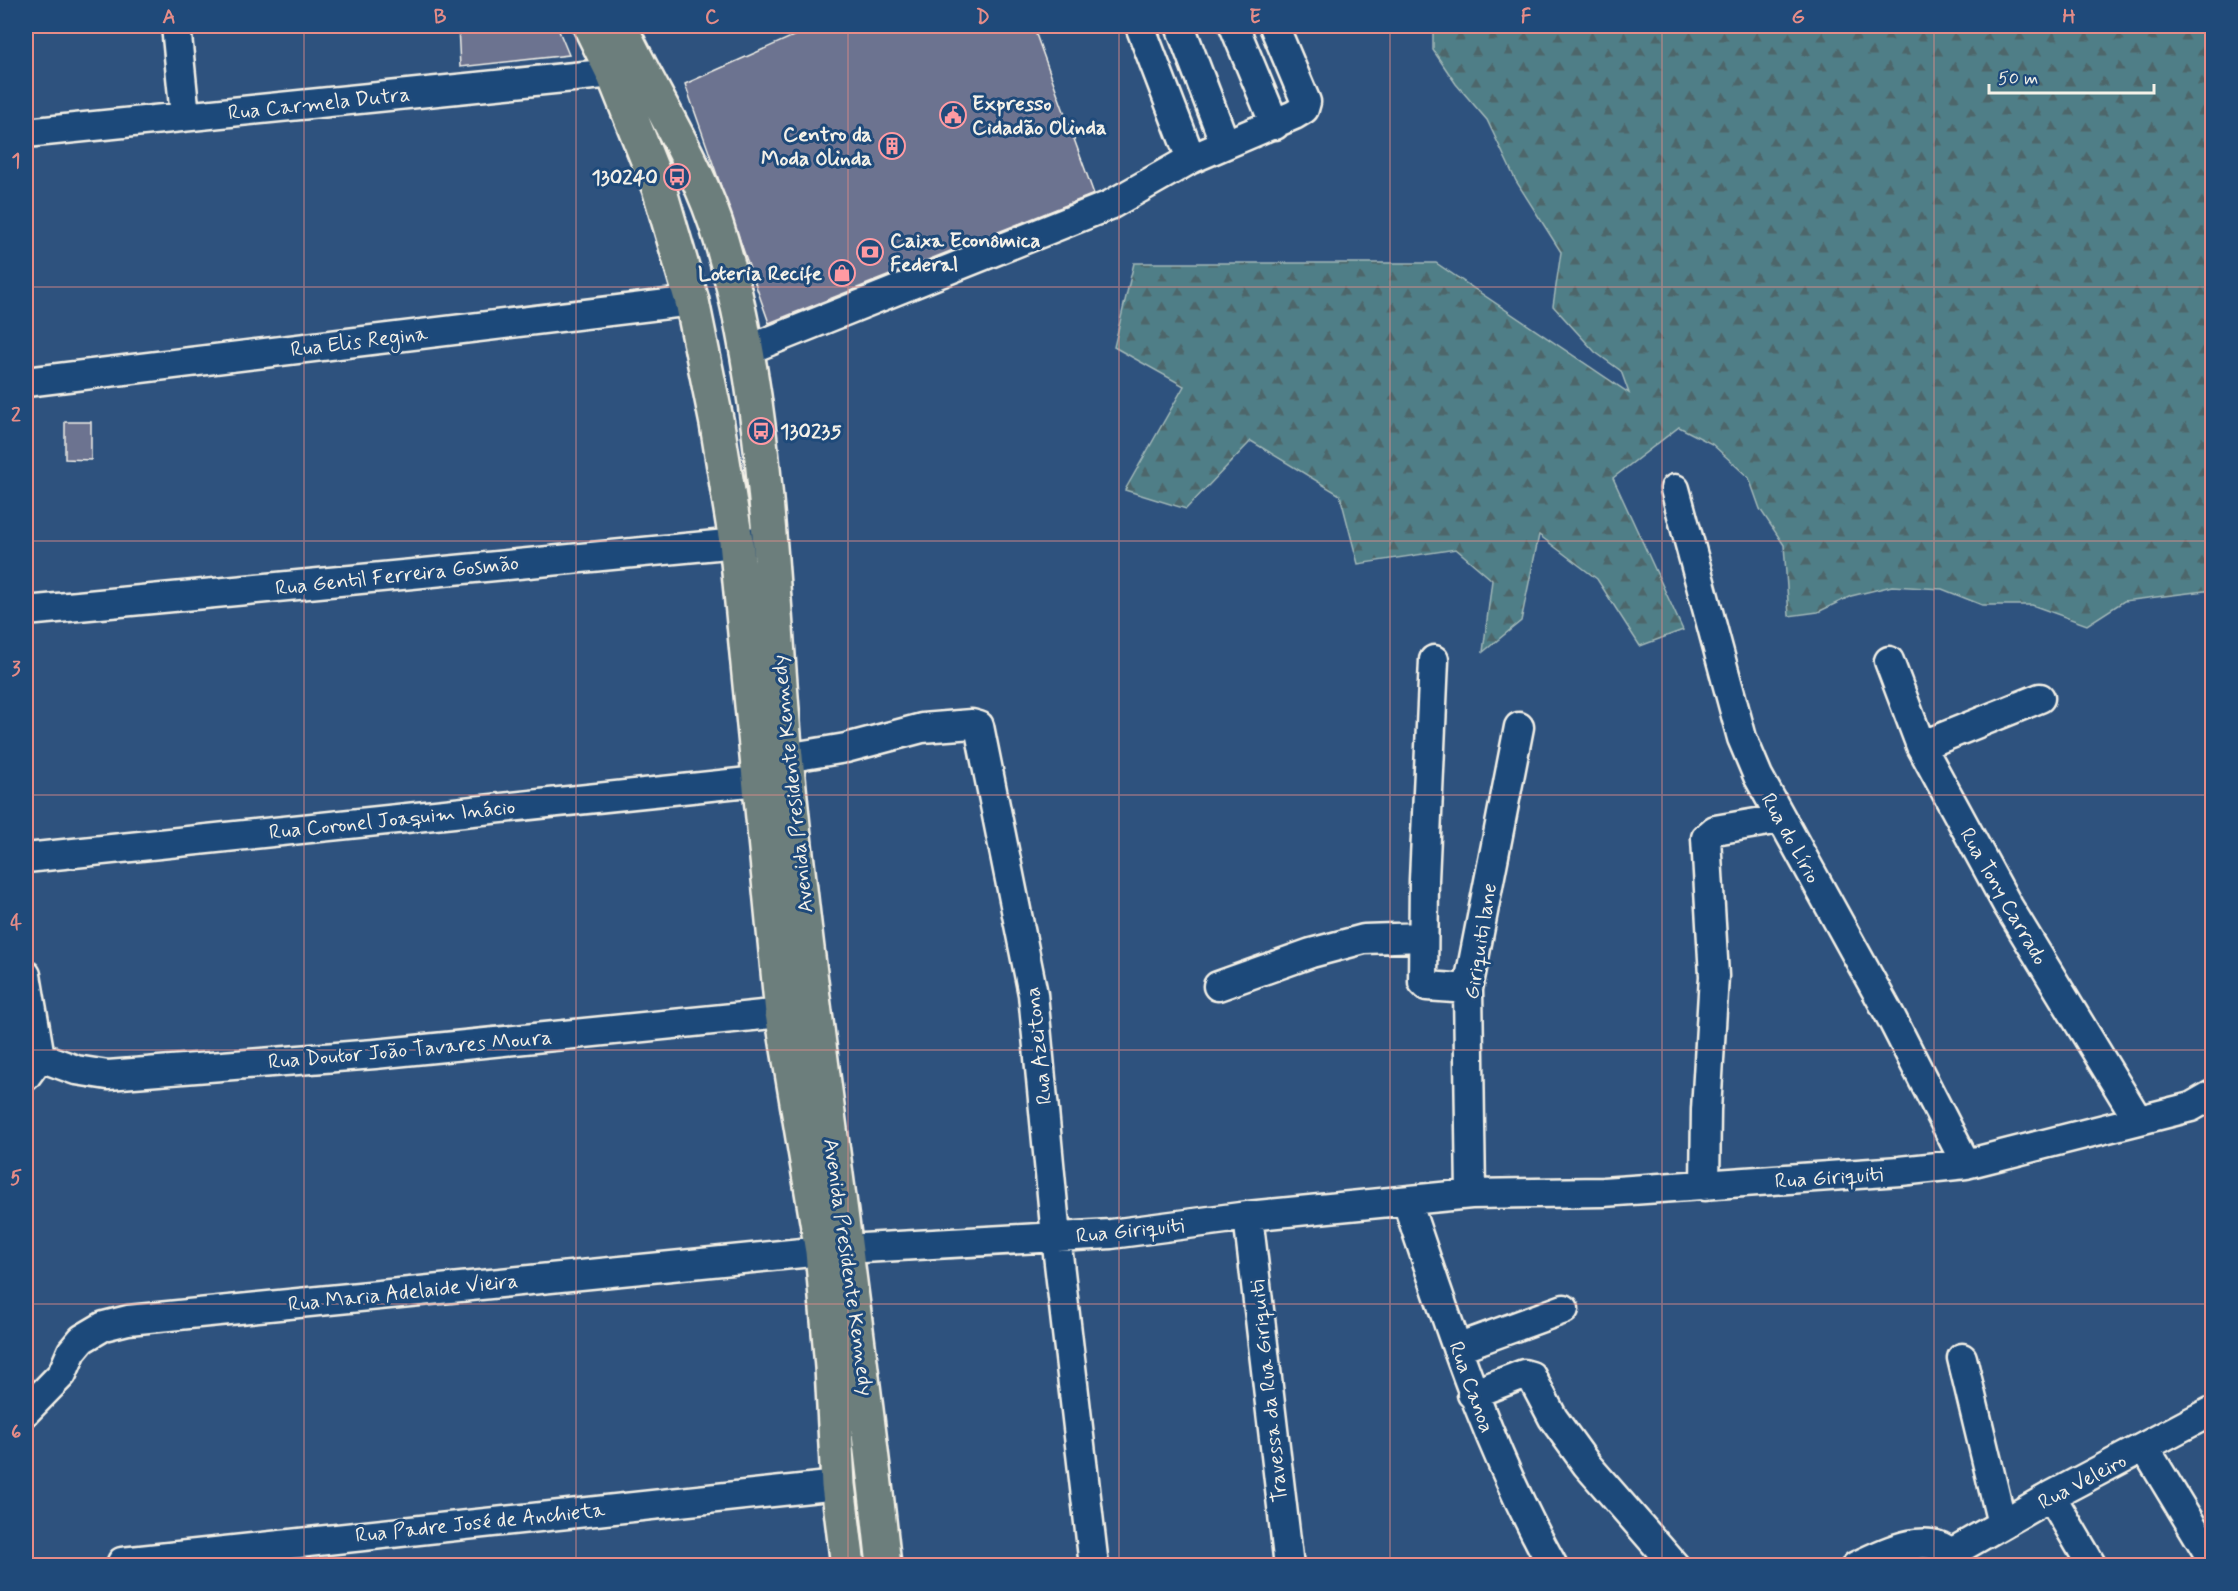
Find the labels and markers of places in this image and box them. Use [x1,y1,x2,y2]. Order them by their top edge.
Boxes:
place label: Expresso Cidadão Olinda [972,90,1107,142]
public building icon: Expresso Cidadão Olinda [938,100,968,130]
place label: Centro da Moda Olinda [761,121,872,173]
building icon: Centro da Moda Olinda [877,131,907,161]
bus stop icon: 130240 [662,162,692,192]
place label: 130240 [591,164,658,192]
place label: Caixa Econômica Federal [890,227,1041,279]
bank icon: Caixa Econômica Federal [855,237,885,267]
shop icon: Loteria Recife [827,258,857,288]
place label: Loteria Recife [698,260,823,288]
bus stop icon: 130235 [746,416,776,446]
place label: 130235 [780,418,842,446]

